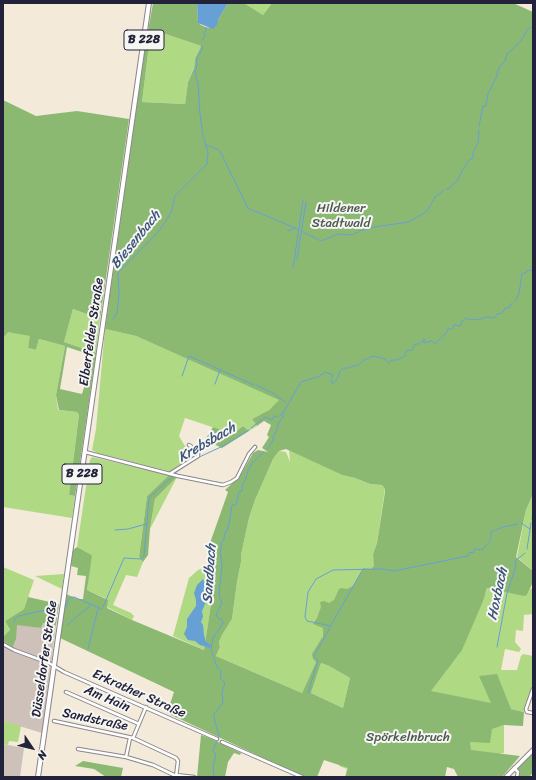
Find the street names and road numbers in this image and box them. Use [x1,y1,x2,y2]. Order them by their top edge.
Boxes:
road number: B 228 [124,30,164,50]
street label: Elberfelder Straße [77,277,107,387]
road number: B 228 [62,464,102,484]
street label: Düsseldorfer Straße [29,600,61,718]
street label: Erkrather Straße [90,666,188,722]
street label: Am Hain [82,682,132,716]
street label: Sandstraße [61,705,129,735]

